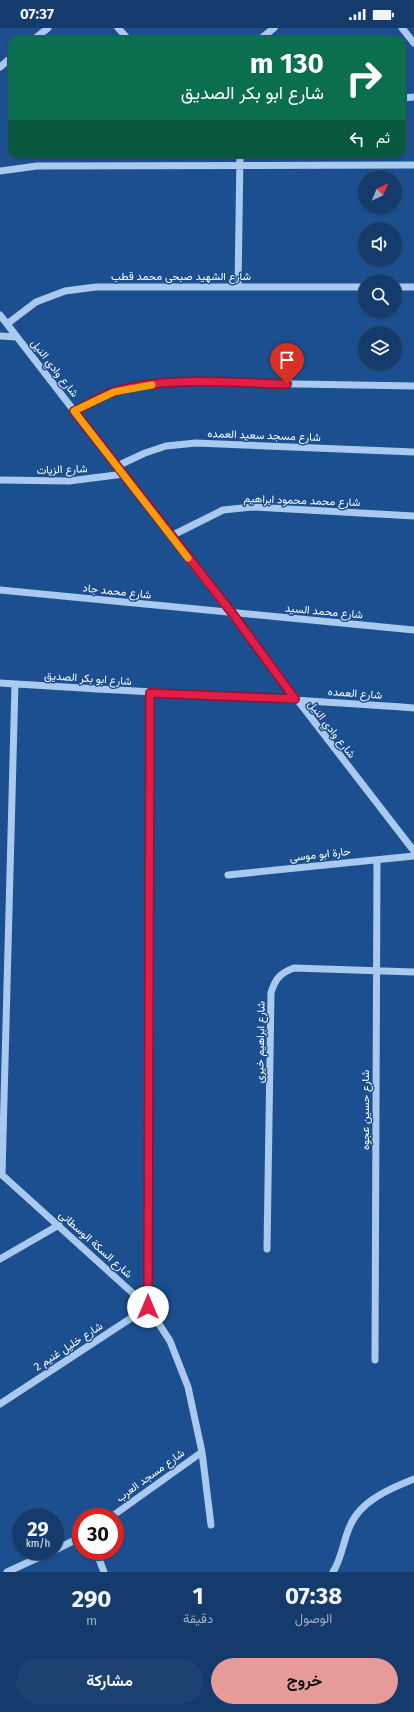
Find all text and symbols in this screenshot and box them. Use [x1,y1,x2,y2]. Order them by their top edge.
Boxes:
text: 07:37 [20,5,54,23]
text: 130 m [250,47,324,80]
icon: right [338,52,390,104]
text: شارع ابو بكر الصديق [181,82,324,104]
icon: left [346,128,368,150]
text: ثم [376,129,390,147]
north arrow [358,170,402,214]
map controls [358,170,402,370]
button: sound [358,222,402,266]
street label: شارع الشهيد صبحى محمد قطب [111,270,251,284]
button: search [358,274,402,318]
button: layers [358,326,402,370]
street label: شارع وادي النيل [26,337,81,402]
pin [270,343,304,384]
icon: arrive [276,349,298,371]
street label: شارع مسجد سعيد العمده [207,427,321,445]
street label: شارع الزيات [36,462,88,478]
street label: شارع محمد محمود ابراهيم [243,492,361,510]
street label: شارع محمد جاد [82,581,152,603]
street label: شارع محمد السيد [284,602,364,622]
street label: شارع ابو بكر الصديق [44,669,132,689]
street label: شارع العمده [327,685,383,703]
street label: شارع وادي النيل [303,698,358,763]
street label: حارة ابو موسى [289,845,351,864]
street label: شارع ابراهيم خيرى [253,1001,269,1083]
street label: شارع حسين عجوه [359,1070,373,1150]
street label: شارع السكة الوسطانى [56,1208,135,1282]
position arrow [127,1286,169,1328]
street label: شارع خليل غنيم 2 [31,1319,106,1374]
street label: شارع مسجد العرب [114,1446,188,1505]
speed limit sign: 30 [72,1508,124,1560]
text: 29 [27,1517,49,1541]
text: km/h [26,1538,50,1550]
text: 1 [193,1582,204,1610]
text: 07:38 [285,1582,342,1610]
text: 290 [72,1585,111,1613]
text: دقيقة [183,1611,213,1626]
text: الوصول [295,1611,332,1626]
text: m [86,1613,97,1628]
button: مشاركة [16,1658,203,1704]
button: خروج [211,1658,398,1704]

